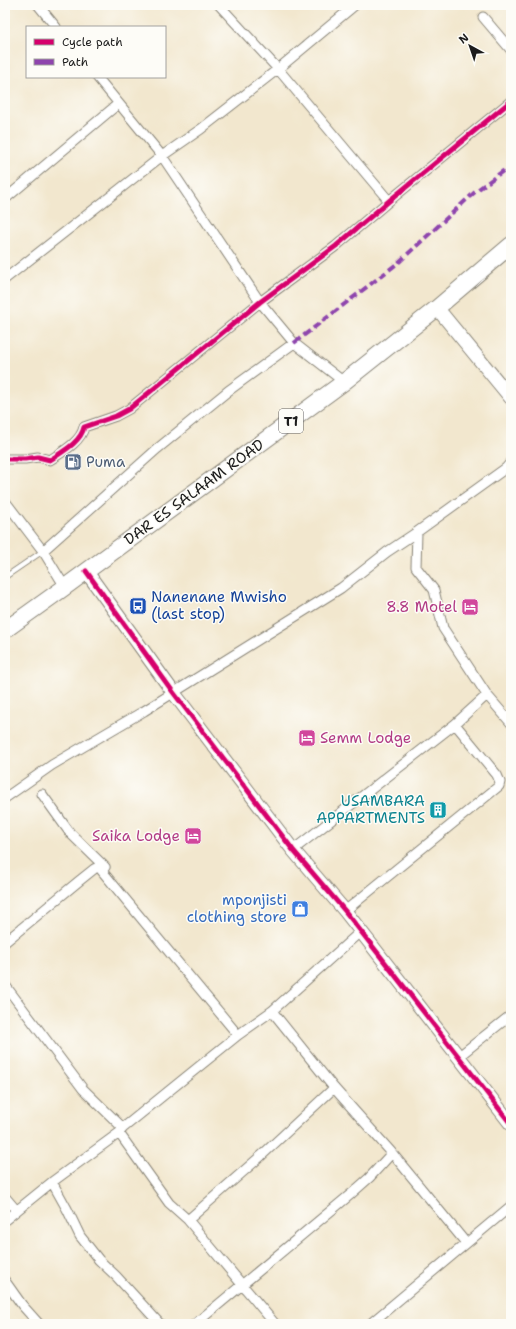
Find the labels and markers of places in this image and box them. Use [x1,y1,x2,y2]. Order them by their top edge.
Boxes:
fuel station icon: Puma [63,452,83,472]
place label: Puma [86,452,126,472]
place label: Nanenane Mwisho (last stop) [151,587,287,624]
bus stop icon: Nanenane Mwisho (last stop) [128,596,148,616]
place label: 8.8 Motel [386,597,457,617]
hotel icon: 8.8 Motel [460,597,480,617]
hotel icon: Semm Lodge [297,728,317,748]
place label: Semm Lodge [320,728,411,748]
place label: USAMBARA APPARTMENTS [316,791,425,828]
building icon: USAMBARA APPARTMENTS [428,800,448,820]
place label: Saika Lodge [92,826,180,846]
hotel icon: Saika Lodge [183,826,203,846]
place label: mponjisti clothing store [187,890,287,927]
shop icon: mponjisti clothing store [290,899,310,919]

